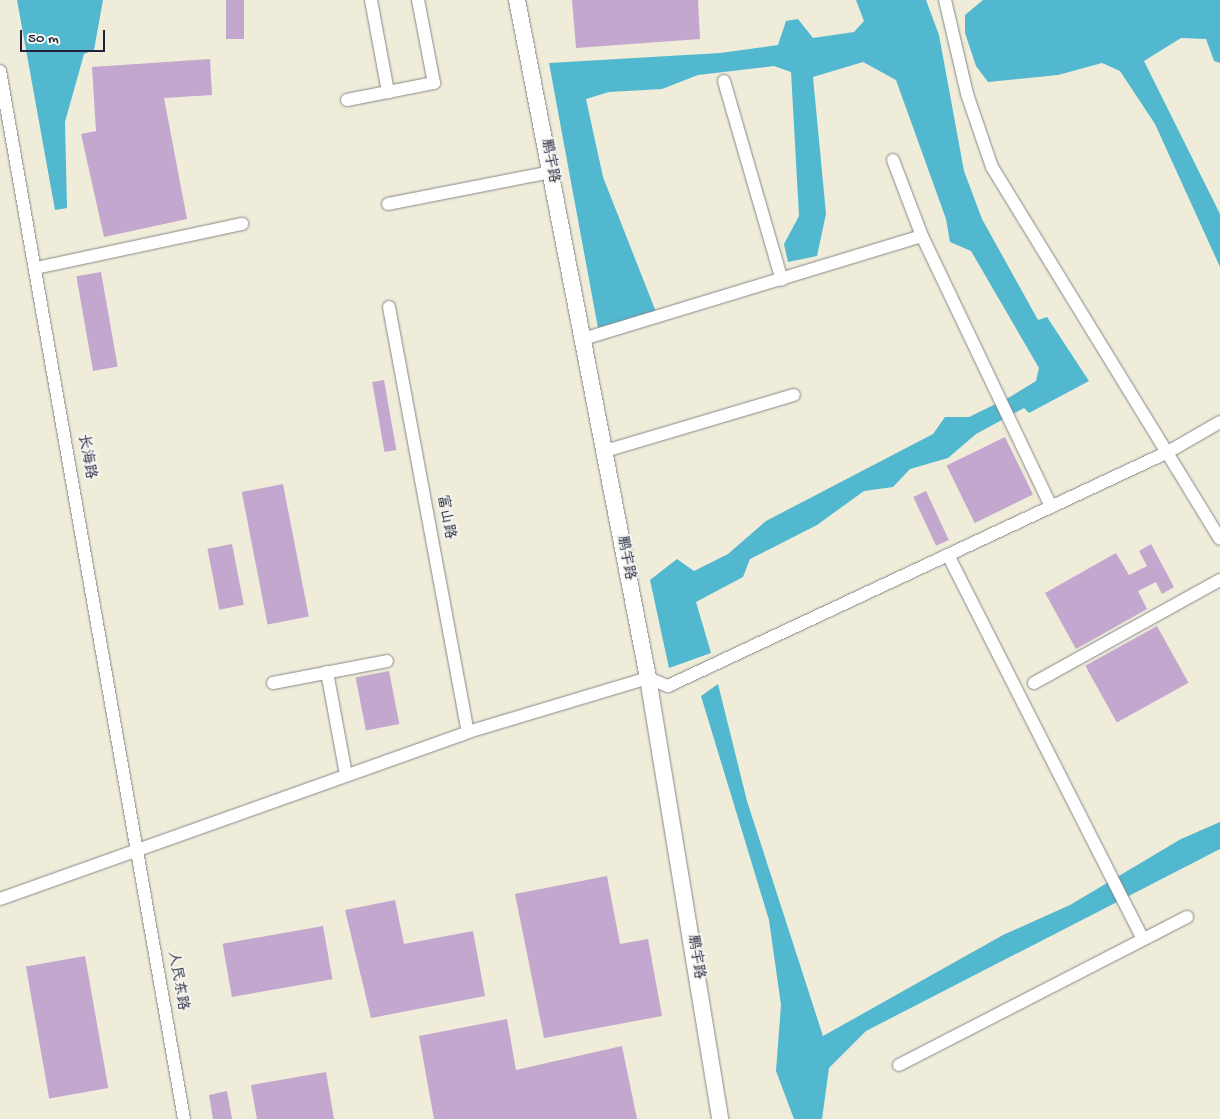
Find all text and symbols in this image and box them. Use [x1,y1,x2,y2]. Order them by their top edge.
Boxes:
scale bar [22,20,108,52]
text: 50 m [28,30,59,48]
street label: 鹏宇路 [536,137,562,185]
street label: 长海路 [73,433,99,481]
street label: 富山路 [432,493,458,541]
street label: 鹏宇路 [612,534,638,582]
street label: 鹏宇路 [683,933,707,981]
street label: 人民东路 [163,950,191,1012]

